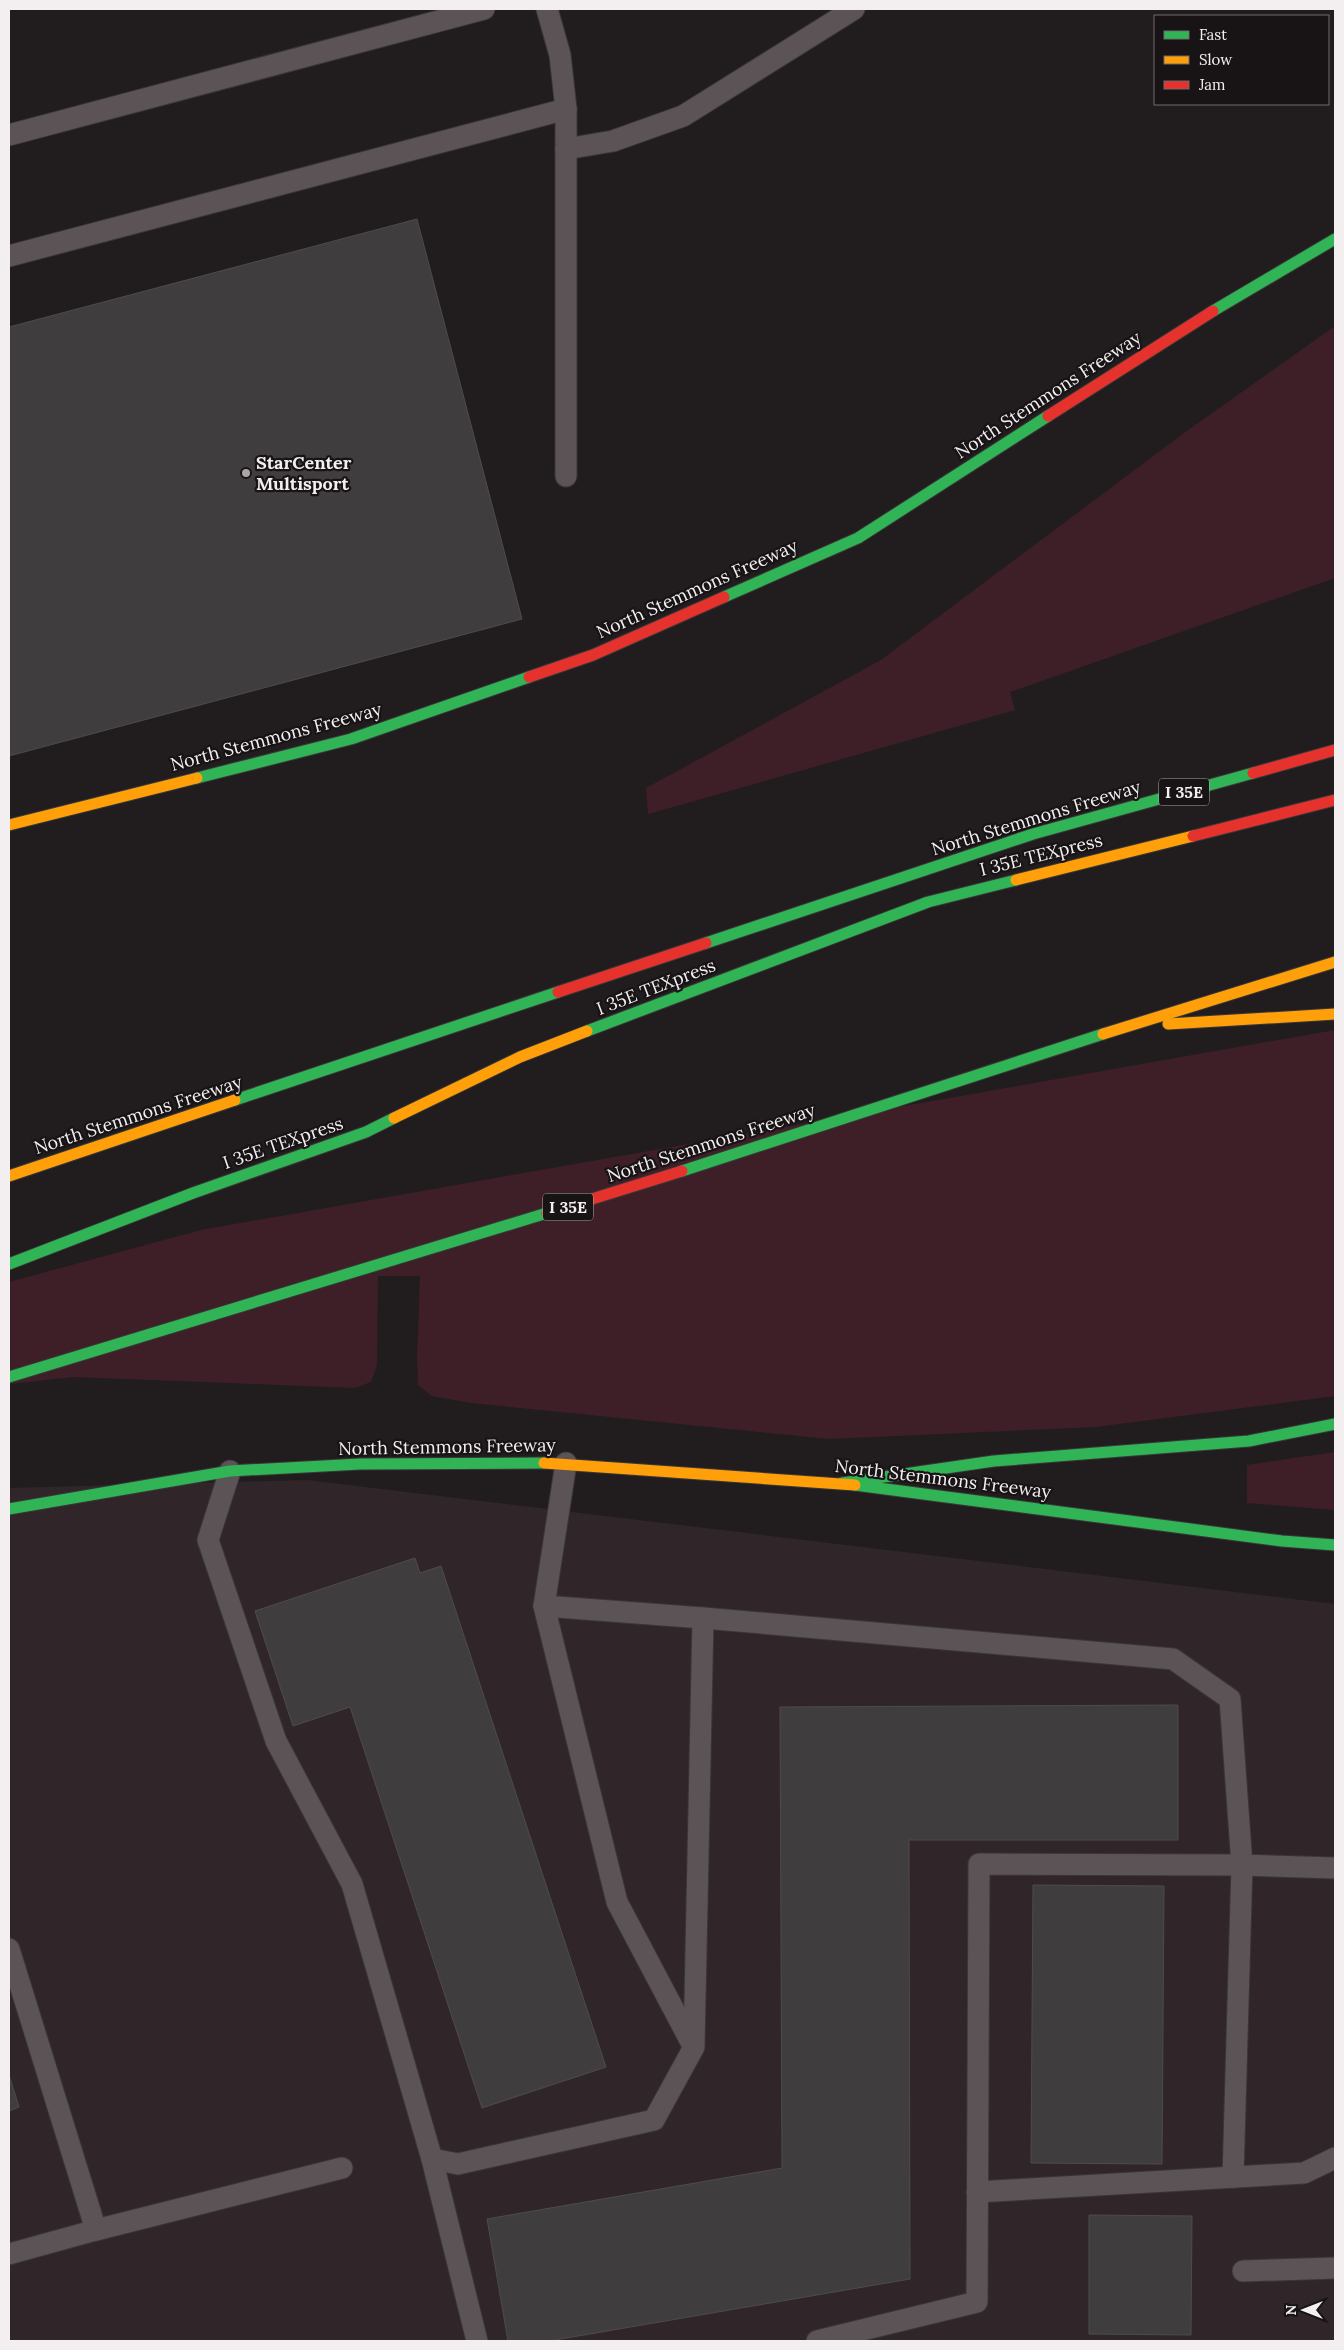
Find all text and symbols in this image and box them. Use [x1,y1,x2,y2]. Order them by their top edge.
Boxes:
legend [1154,15,1329,105]
text: Fast [1199,25,1227,44]
text: Slow [1199,50,1232,69]
text: Jam [1198,75,1226,94]
street label: North Stemmons Freeway [950,325,1146,463]
place label: StarCenter Multisport [256,451,352,495]
marker: StarCenter Multisport [240,467,252,479]
street label: North Stemmons Freeway [593,534,801,643]
street label: North Stemmons Freeway [168,697,384,776]
street label: North Stemmons Freeway [928,775,1144,860]
road number: I 35E [1159,779,1209,806]
street label: I 35E TEXpress [977,828,1105,881]
street label: I 35E TEXpress [593,953,719,1020]
street label: North Stemmons Freeway [31,1070,245,1159]
street label: North Stemmons Freeway [604,1098,818,1187]
street label: I 35E TEXpress [220,1111,346,1174]
road number: I 35E [543,1194,593,1220]
street label: North Stemmons Freeway [338,1433,556,1460]
street label: North Stemmons Freeway [834,1454,1053,1503]
north arrow [1279,2285,1329,2335]
text: N [1282,2304,1300,2315]

